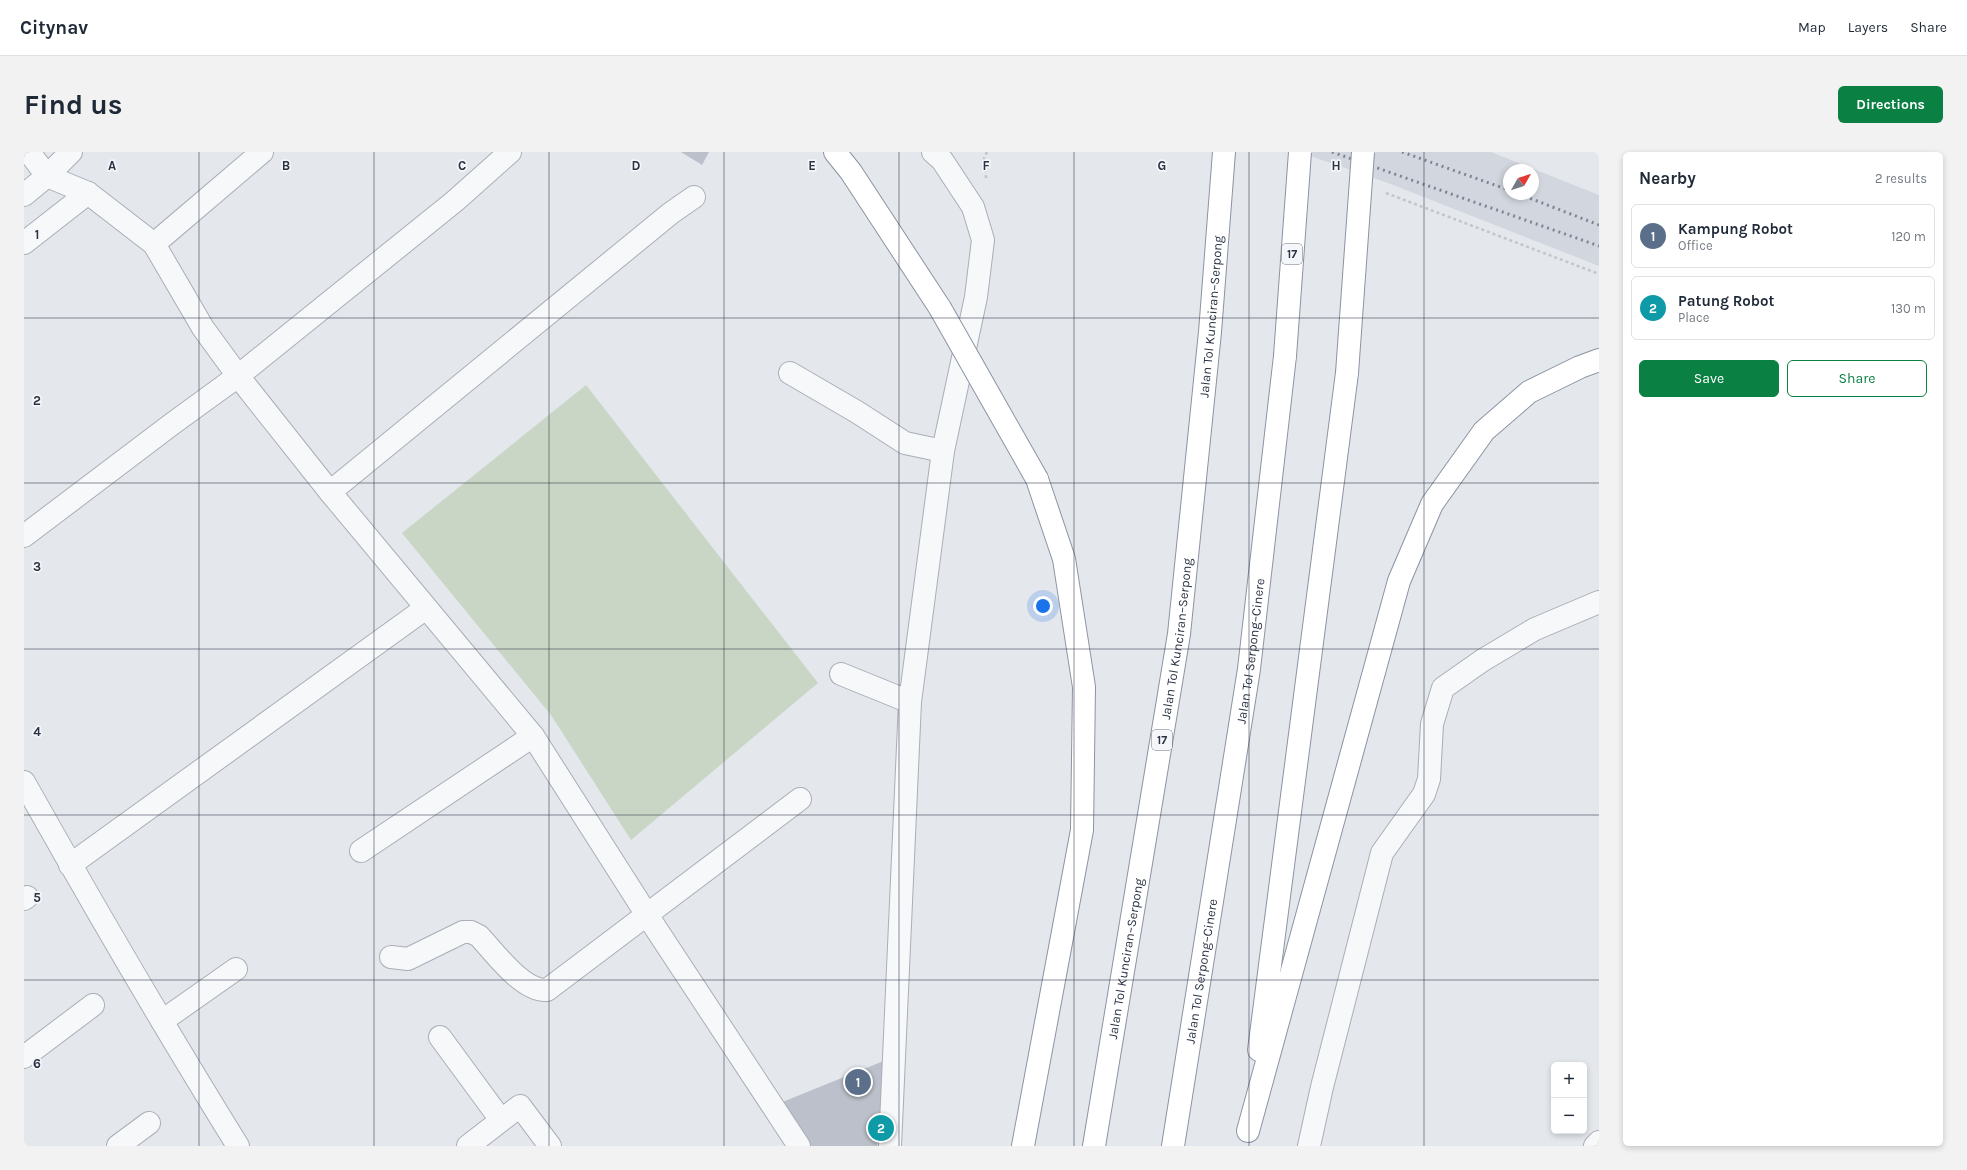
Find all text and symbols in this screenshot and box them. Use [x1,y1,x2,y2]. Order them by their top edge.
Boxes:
text: Citynav [20,17,88,39]
text: Map [1798,19,1826,36]
text: Layers [1848,19,1888,36]
text: Share [1910,19,1947,36]
button: Directions [1838,86,1943,123]
text: Find us [24,88,123,121]
text: A [108,158,116,173]
text: B [282,158,290,173]
text: C [458,158,466,173]
text: D [632,158,641,173]
text: E [808,158,816,173]
text: F [982,158,990,173]
text: G [1158,158,1166,173]
text: H [1331,158,1341,173]
north arrow [1503,164,1539,200]
text: Nearby [1639,168,1696,188]
text: 2 results [1875,171,1927,186]
text: Kampung Robot [1678,220,1793,238]
text: 1 [35,227,39,242]
text: 1 [1651,229,1655,244]
text: 120 m [1891,229,1926,244]
street label: Jalan Tol Kunciran–Serpong [1196,234,1225,398]
text: Office [1678,238,1713,253]
road number: 17 [1282,244,1302,264]
text: Patung Robot [1678,292,1774,310]
text: 2 [1649,301,1657,316]
text: 130 m [1891,301,1926,316]
text: Place [1678,310,1709,325]
button: Save [1639,360,1779,397]
button: Share [1787,360,1927,397]
text: 2 [33,393,41,408]
street label: Jalan Tol Kunciran–Serpong [1157,557,1194,720]
text: 3 [33,559,41,574]
street label: Jalan Tol Serpong–Cinere [1233,577,1267,725]
your location [1033,596,1053,616]
text: 4 [33,724,41,739]
road number: 17 [1152,730,1172,750]
street label: Jalan Tol Kunciran–Serpong [1104,876,1146,1040]
text: 5 [33,890,41,905]
street label: Jalan Tol Serpong–Cinere [1182,897,1220,1045]
text: 6 [33,1056,41,1071]
map controls [1551,1062,1587,1134]
button: + [1551,1062,1587,1098]
pin: 1 [845,1067,871,1097]
button: − [1551,1098,1587,1134]
pin: 2 [868,1113,894,1143]

